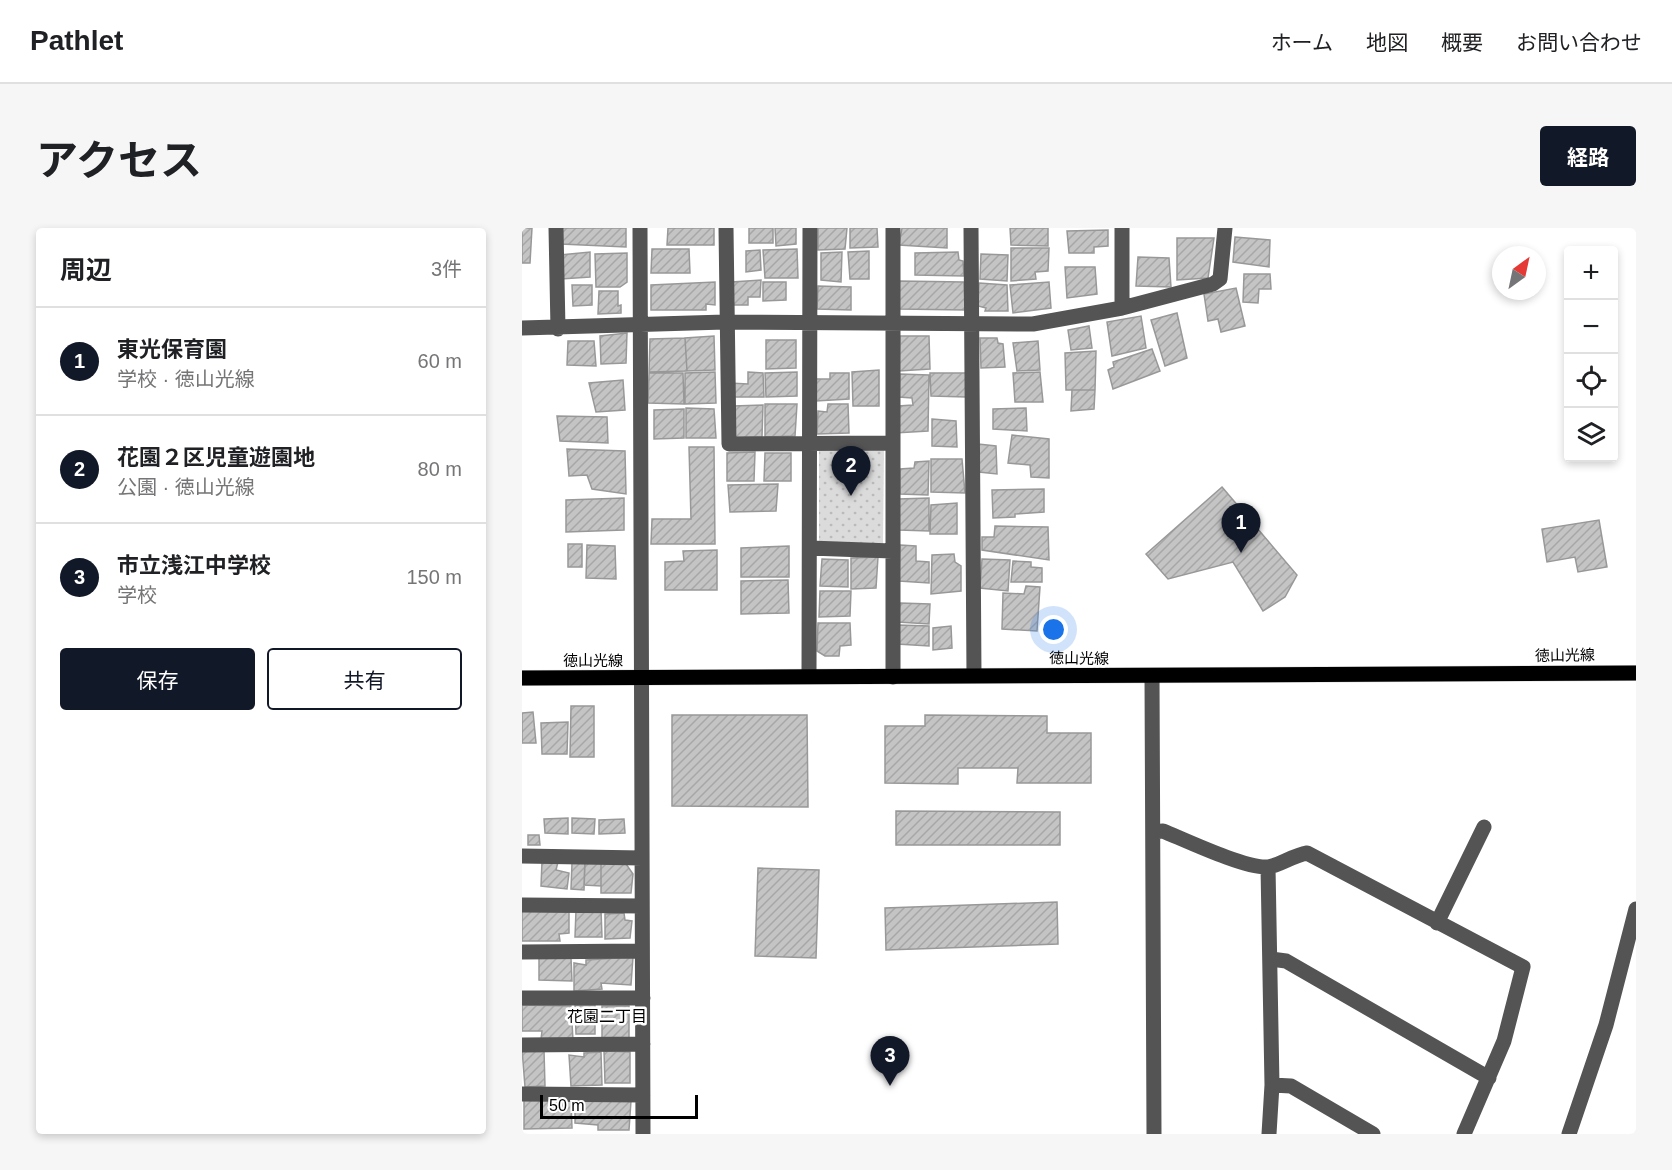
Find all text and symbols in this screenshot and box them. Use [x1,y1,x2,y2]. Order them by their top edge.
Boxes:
text: Pathlet [30,25,123,56]
text: ホーム [1271,31,1333,54]
text: 地図 [1366,31,1408,54]
text: 概要 [1441,31,1483,54]
text: お問い合わせ [1516,31,1642,54]
button: 経路 [1540,126,1636,186]
text: アクセス [36,137,202,184]
north arrow [1492,246,1546,300]
map controls [1564,246,1618,462]
button: + [1564,246,1618,300]
text: 周辺 [60,255,112,285]
text: 3件 [431,258,462,280]
button: − [1564,300,1618,354]
text: 東光保育園 [117,337,227,362]
text: 1 [74,350,85,372]
text: 60 m [418,350,462,372]
button: locate [1564,354,1618,408]
text: 学校 · 徳山光線 [117,368,255,390]
button: layers [1564,408,1618,462]
text: 花園２区児童遊園地 [117,445,315,470]
pin: 2 [832,446,870,496]
text: 2 [74,458,85,480]
text: 80 m [418,458,462,480]
text: 公園 · 徳山光線 [117,476,255,498]
pin: 1 [1222,504,1260,553]
text: 市立浅江中学校 [117,553,271,578]
text: 3 [74,566,85,588]
text: 150 m [406,566,462,588]
text: 学校 [117,584,157,606]
your location [1039,615,1068,644]
street label: 徳山光線 [1535,646,1595,664]
button: 保存 [60,648,255,710]
button: 共有 [267,648,462,710]
street label: 徳山光線 [1049,649,1109,667]
street label: 徳山光線 [563,652,623,669]
district label: 花園二丁目 [567,1008,647,1025]
pin: 3 [870,1036,910,1086]
scale bar [540,1092,698,1120]
text: 50 m [549,1097,585,1114]

